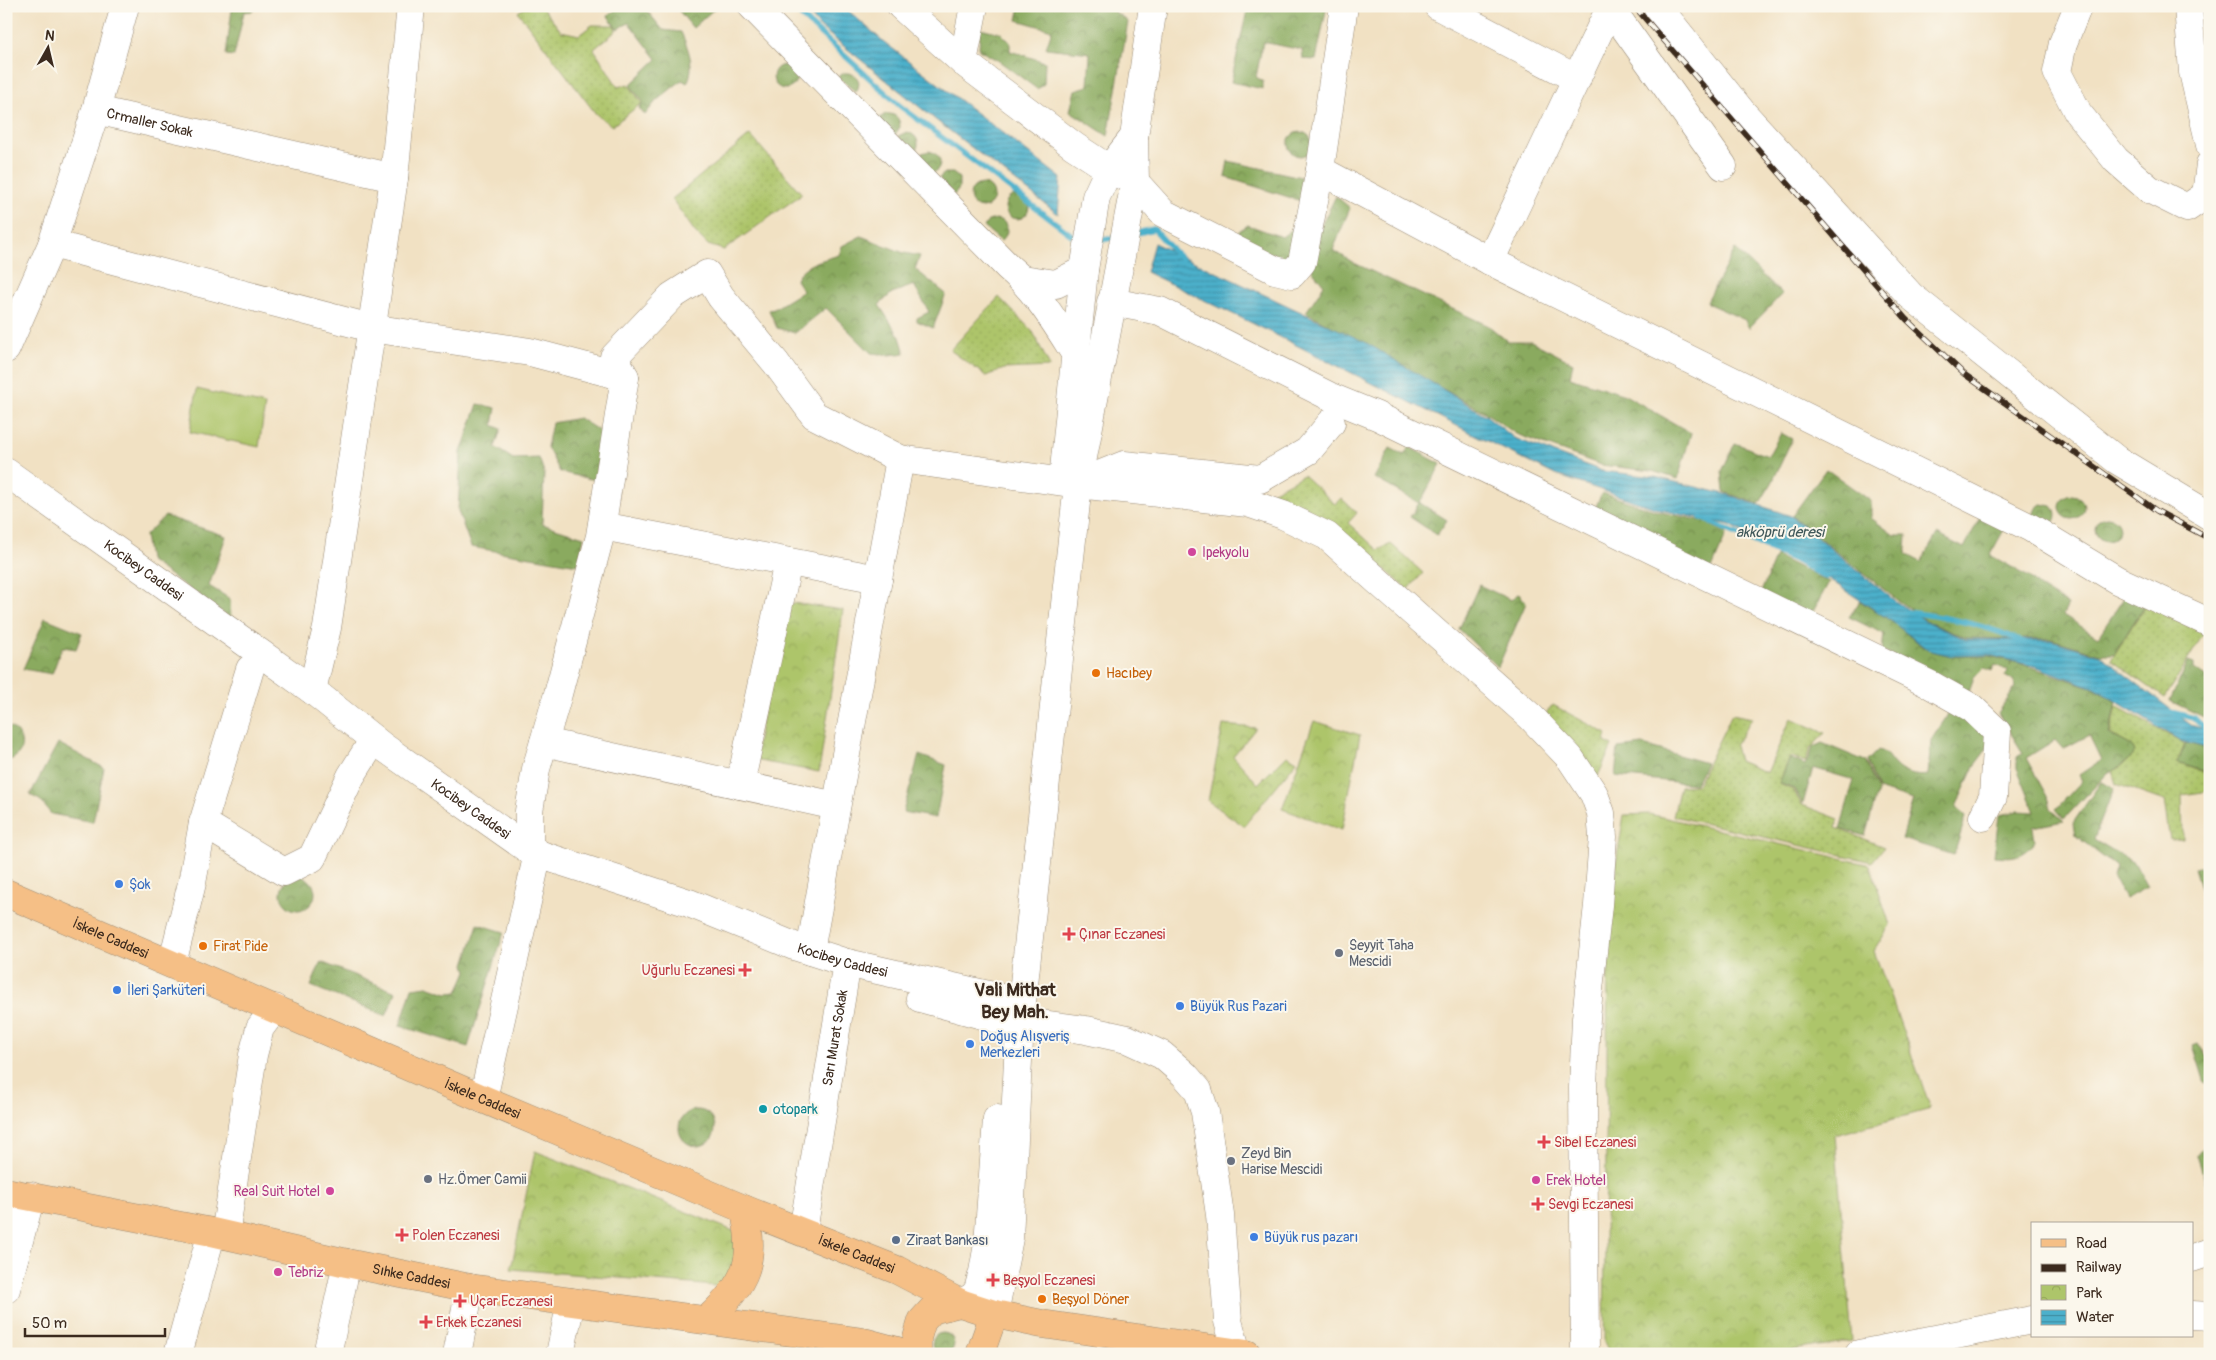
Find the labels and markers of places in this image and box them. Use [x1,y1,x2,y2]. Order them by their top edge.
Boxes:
place label: Ipekyolu [1202,544,1249,561]
marker: Ipekyolu [1186,546,1198,558]
place label: Hacıbey [1106,665,1152,682]
marker: Hacıbey [1090,667,1102,679]
place label: Şok [129,876,151,893]
marker: Şok [113,878,125,890]
place label: Çınar Eczanesi [1079,926,1166,943]
marker: Çınar Eczanesi [1063,928,1075,940]
place label: Seyyit Taha Mescidi [1349,937,1414,970]
place label: Firat Pide [213,938,268,955]
marker: Firat Pide [197,940,209,952]
marker: Seyyit Taha Mescidi [1333,947,1345,959]
place label: Uğurlu Eczanesi [642,962,735,979]
marker: Uğurlu Eczanesi [739,964,751,976]
place label: İleri Şarküteri [127,982,205,999]
marker: İleri Şarküteri [111,984,123,996]
place label: Büyük Rus Pazari [1190,998,1287,1015]
marker: Büyük Rus Pazari [1174,1000,1186,1012]
place label: Doğuş Alışveriş Merkezleri [980,1028,1070,1061]
marker: Doğuş Alışveriş Merkezleri [964,1038,976,1050]
place label: otopark [773,1101,818,1118]
marker: otopark [757,1103,769,1115]
place label: Sibel Eczanesi [1554,1134,1637,1151]
marker: Sibel Eczanesi [1538,1136,1550,1148]
place label: Zeyd Bin Harise Mescidi [1241,1145,1323,1178]
marker: Zeyd Bin Harise Mescidi [1225,1155,1237,1167]
place label: Hz.Ömer Camii [438,1170,527,1188]
place label: Erek Hotel [1546,1172,1606,1189]
marker: Hz.Ömer Camii [422,1173,434,1185]
marker: Erek Hotel [1530,1174,1542,1186]
place label: Real Suit Hotel [233,1183,320,1200]
marker: Real Suit Hotel [324,1185,336,1197]
place label: Sevgi Eczanesi [1548,1196,1634,1213]
marker: Sevgi Eczanesi [1532,1198,1544,1210]
place label: Polen Eczanesi [412,1227,500,1244]
marker: Polen Eczanesi [396,1229,408,1241]
place label: Büyük rus pazarı [1264,1229,1358,1246]
marker: Büyük rus pazarı [1248,1231,1260,1243]
place label: Ziraat Bankası [906,1232,989,1249]
marker: Ziraat Bankası [890,1234,902,1246]
place label: Tebriz [288,1264,324,1281]
marker: Tebriz [272,1266,284,1278]
place label: Beşyol Eczanesi [1003,1272,1096,1289]
marker: Beşyol Eczanesi [987,1274,999,1286]
place label: Beşyol Döner [1052,1291,1129,1308]
place label: Uçar Eczanesi [470,1293,553,1310]
marker: Beşyol Döner [1036,1293,1048,1305]
marker: Uçar Eczanesi [454,1295,466,1307]
place label: Erkek Eczanesi [436,1314,522,1331]
marker: Erkek Eczanesi [420,1316,432,1328]

